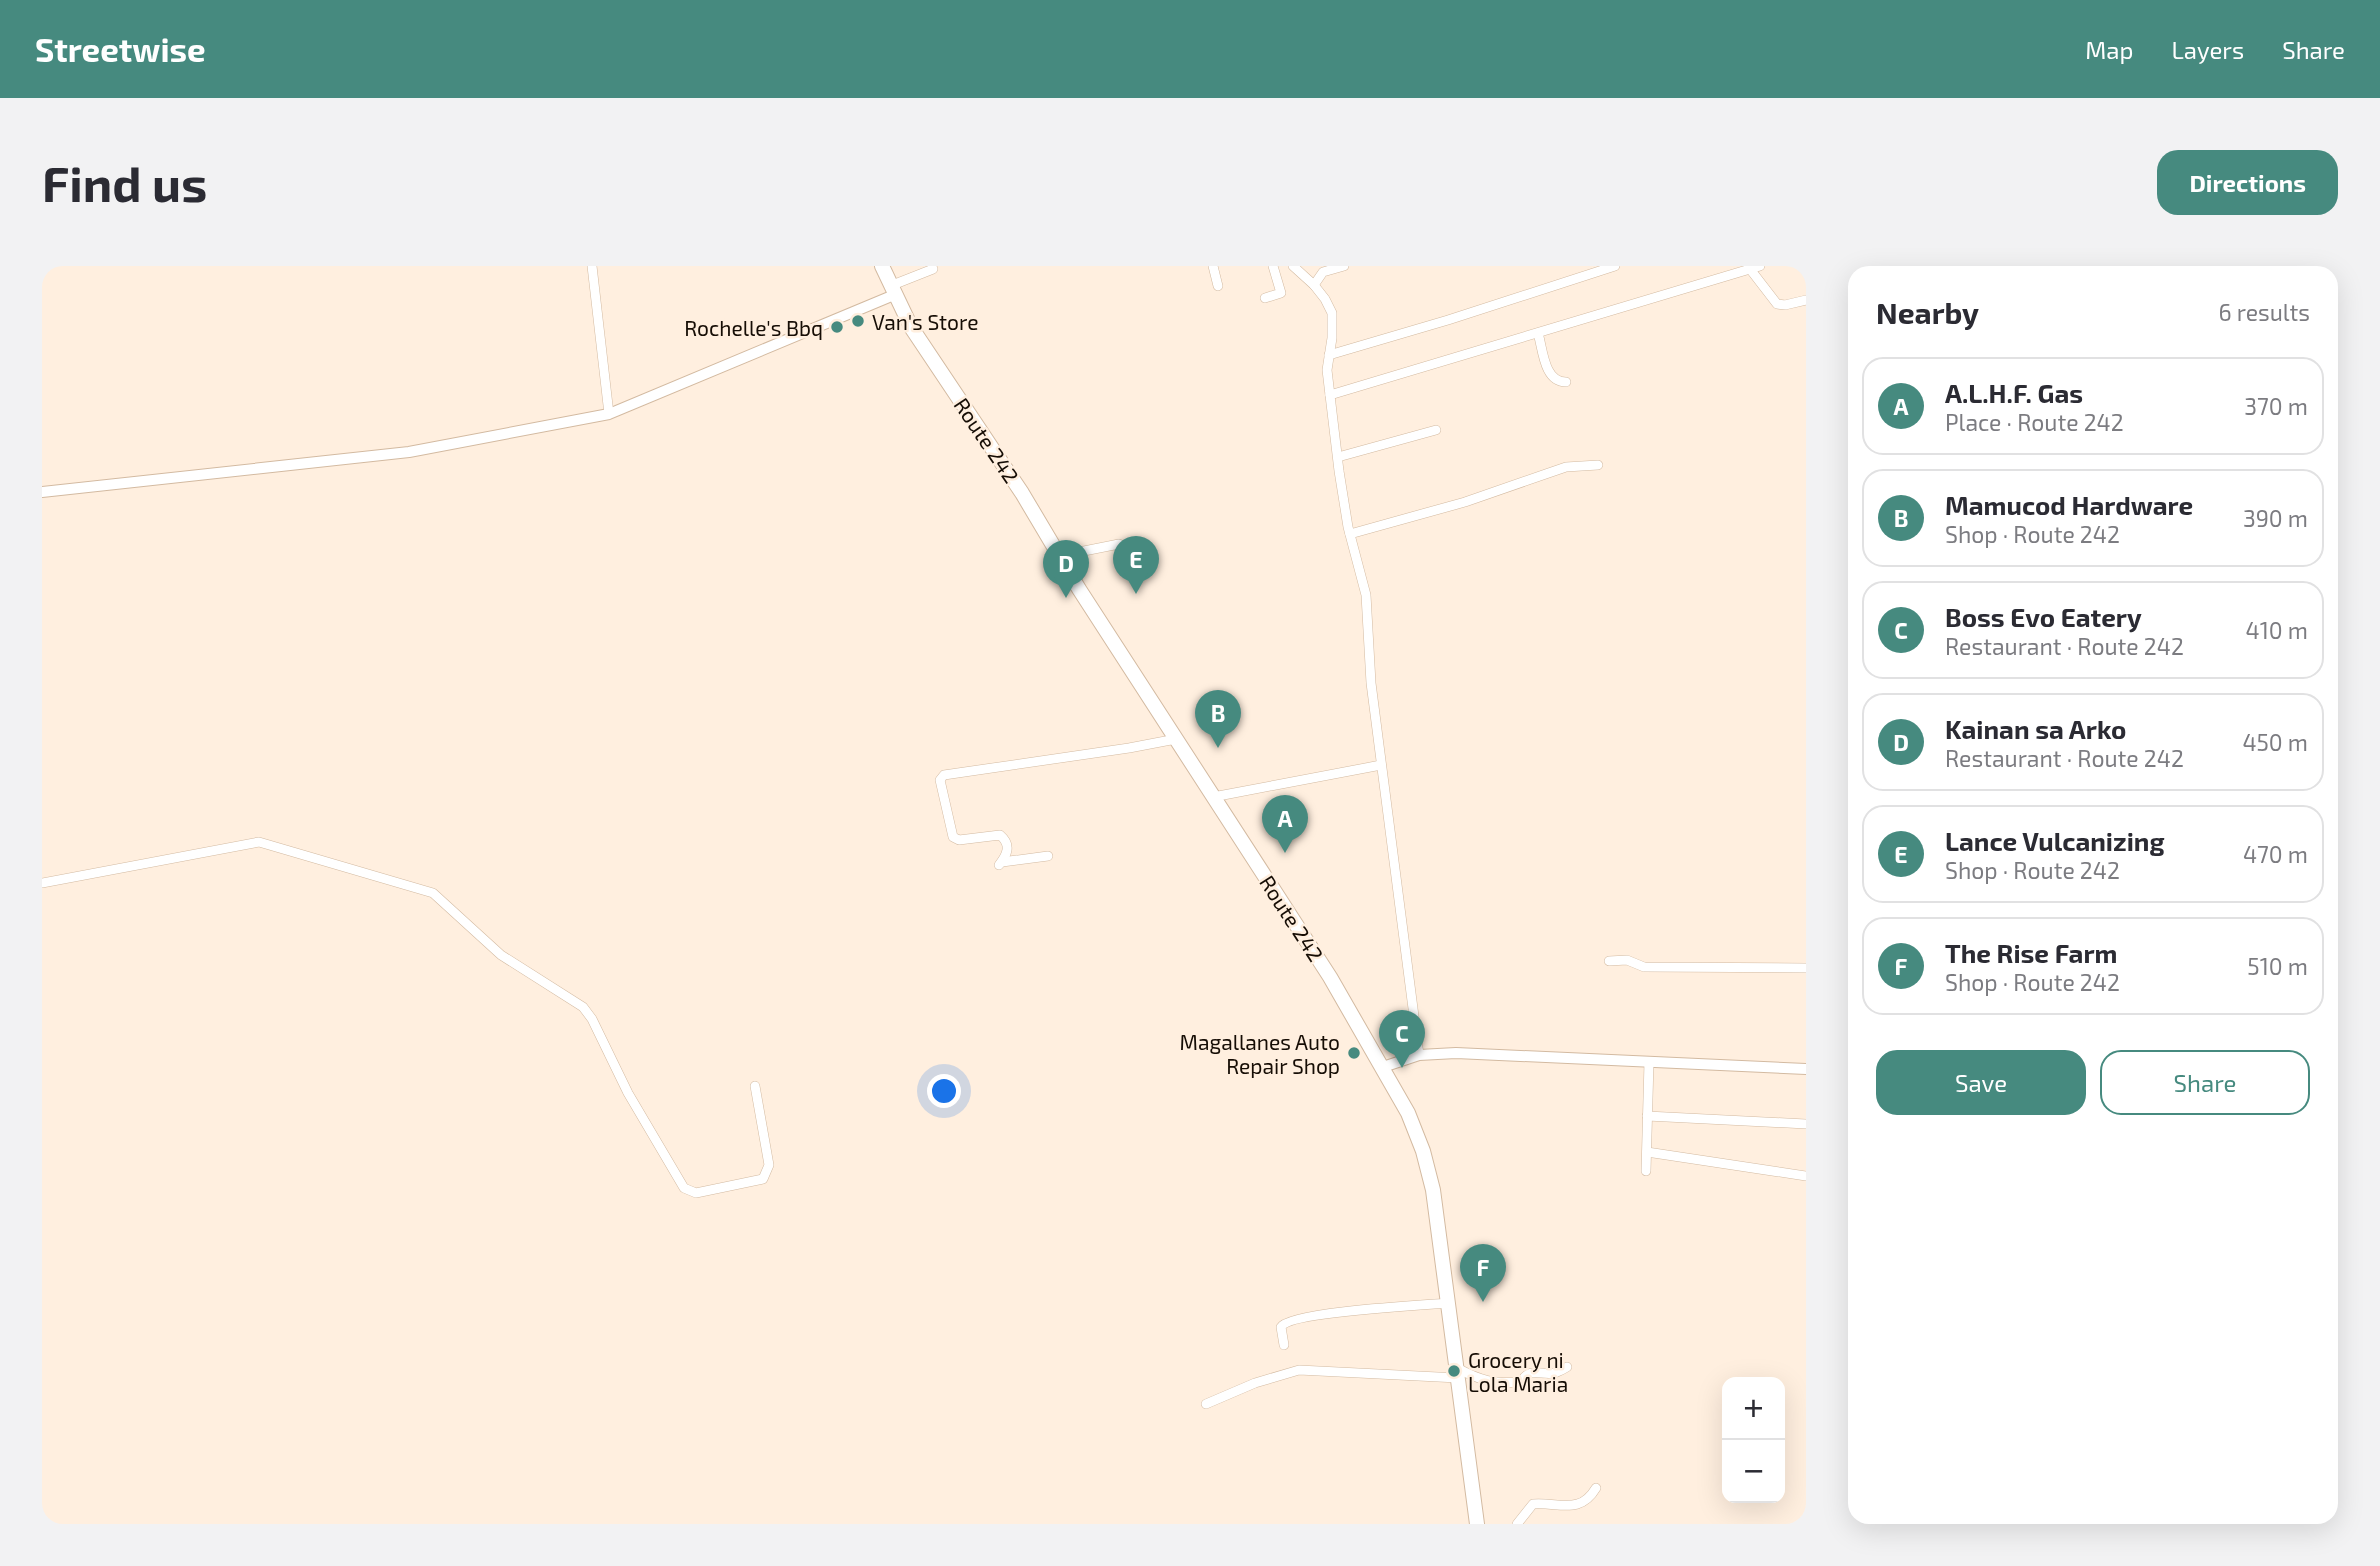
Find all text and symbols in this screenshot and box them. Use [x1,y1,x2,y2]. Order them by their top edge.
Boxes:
text: Streetwise [35,29,206,69]
text: Map [2085,35,2133,64]
text: Layers [2171,35,2244,64]
text: Share [2282,35,2345,64]
button: Directions [2157,150,2338,215]
text: Find us [42,153,207,212]
text: Nearby [1876,294,1979,330]
text: 6 results [2219,298,2310,326]
place label: Van's Store [872,309,978,334]
marker: Van's Store [850,313,866,329]
place label: Rochelle's Bbq [684,315,823,340]
marker: Rochelle's Bbq [829,319,845,335]
text: A.L.H.F. Gas [1945,377,2083,408]
text: A [1893,392,1909,420]
text: 370 m [2244,392,2308,420]
street label: Route 242 [949,393,1025,487]
text: Place · Route 242 [1945,408,2124,436]
text: Mamucod Hardware [1945,489,2193,520]
text: B [1894,504,1908,532]
text: 390 m [2243,504,2308,532]
text: Shop · Route 242 [1945,520,2120,548]
pin: E [1113,536,1159,594]
pin: D [1043,540,1089,598]
text: Boss Evo Eatery [1945,601,2142,632]
text: C [1894,616,1908,644]
text: 410 m [2246,616,2308,644]
text: Restaurant · Route 242 [1945,632,2184,660]
pin: B [1195,690,1241,748]
text: Kainan sa Arko [1945,713,2126,744]
text: D [1893,728,1909,756]
text: 450 m [2242,728,2308,756]
text: Restaurant · Route 242 [1945,744,2184,772]
pin: A [1262,795,1308,853]
text: Lance Vulcanizing [1945,825,2165,856]
text: E [1894,840,1908,868]
text: 470 m [2243,840,2308,868]
text: Shop · Route 242 [1945,856,2120,884]
street label: Route 242 [1255,870,1329,966]
text: The Rise Farm [1945,937,2117,968]
text: F [1895,952,1907,980]
text: 510 m [2247,952,2308,980]
text: Shop · Route 242 [1945,968,2120,996]
pin: C [1379,1010,1425,1068]
place label: Magallanes Auto Repair Shop [1180,1029,1340,1078]
marker: Magallanes Auto Repair Shop [1346,1045,1362,1061]
button: Save [1876,1050,2086,1115]
button: Share [2100,1050,2310,1115]
your location [927,1074,961,1108]
pin: F [1460,1244,1506,1302]
place label: Grocery ni Lola Maria [1468,1347,1568,1396]
marker: Grocery ni Lola Maria [1446,1363,1462,1379]
map controls [1722,1377,1785,1503]
button: + [1722,1377,1785,1440]
button: − [1722,1440,1785,1503]

